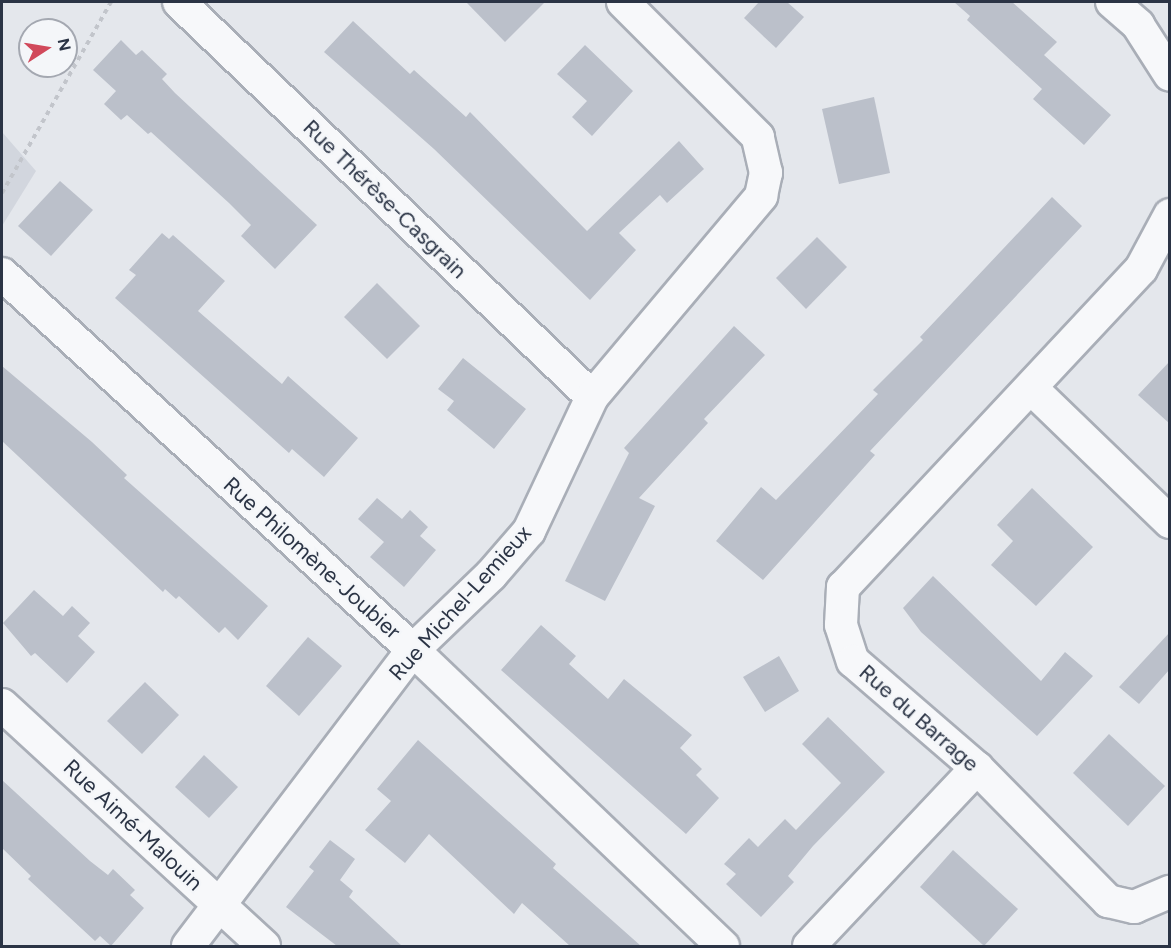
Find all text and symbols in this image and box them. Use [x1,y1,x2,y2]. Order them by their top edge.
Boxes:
north arrow [18,18,78,78]
text: N [54,37,75,53]
street label: Rue Thérèse-Casgrain [298,114,472,284]
street label: Rue Philomène-Joubier [218,471,406,645]
street label: Rue Michel-Lemieux [383,520,537,686]
street label: Rue du Barrage [854,659,984,777]
street label: Rue Aimé-Malouin [58,754,208,896]

